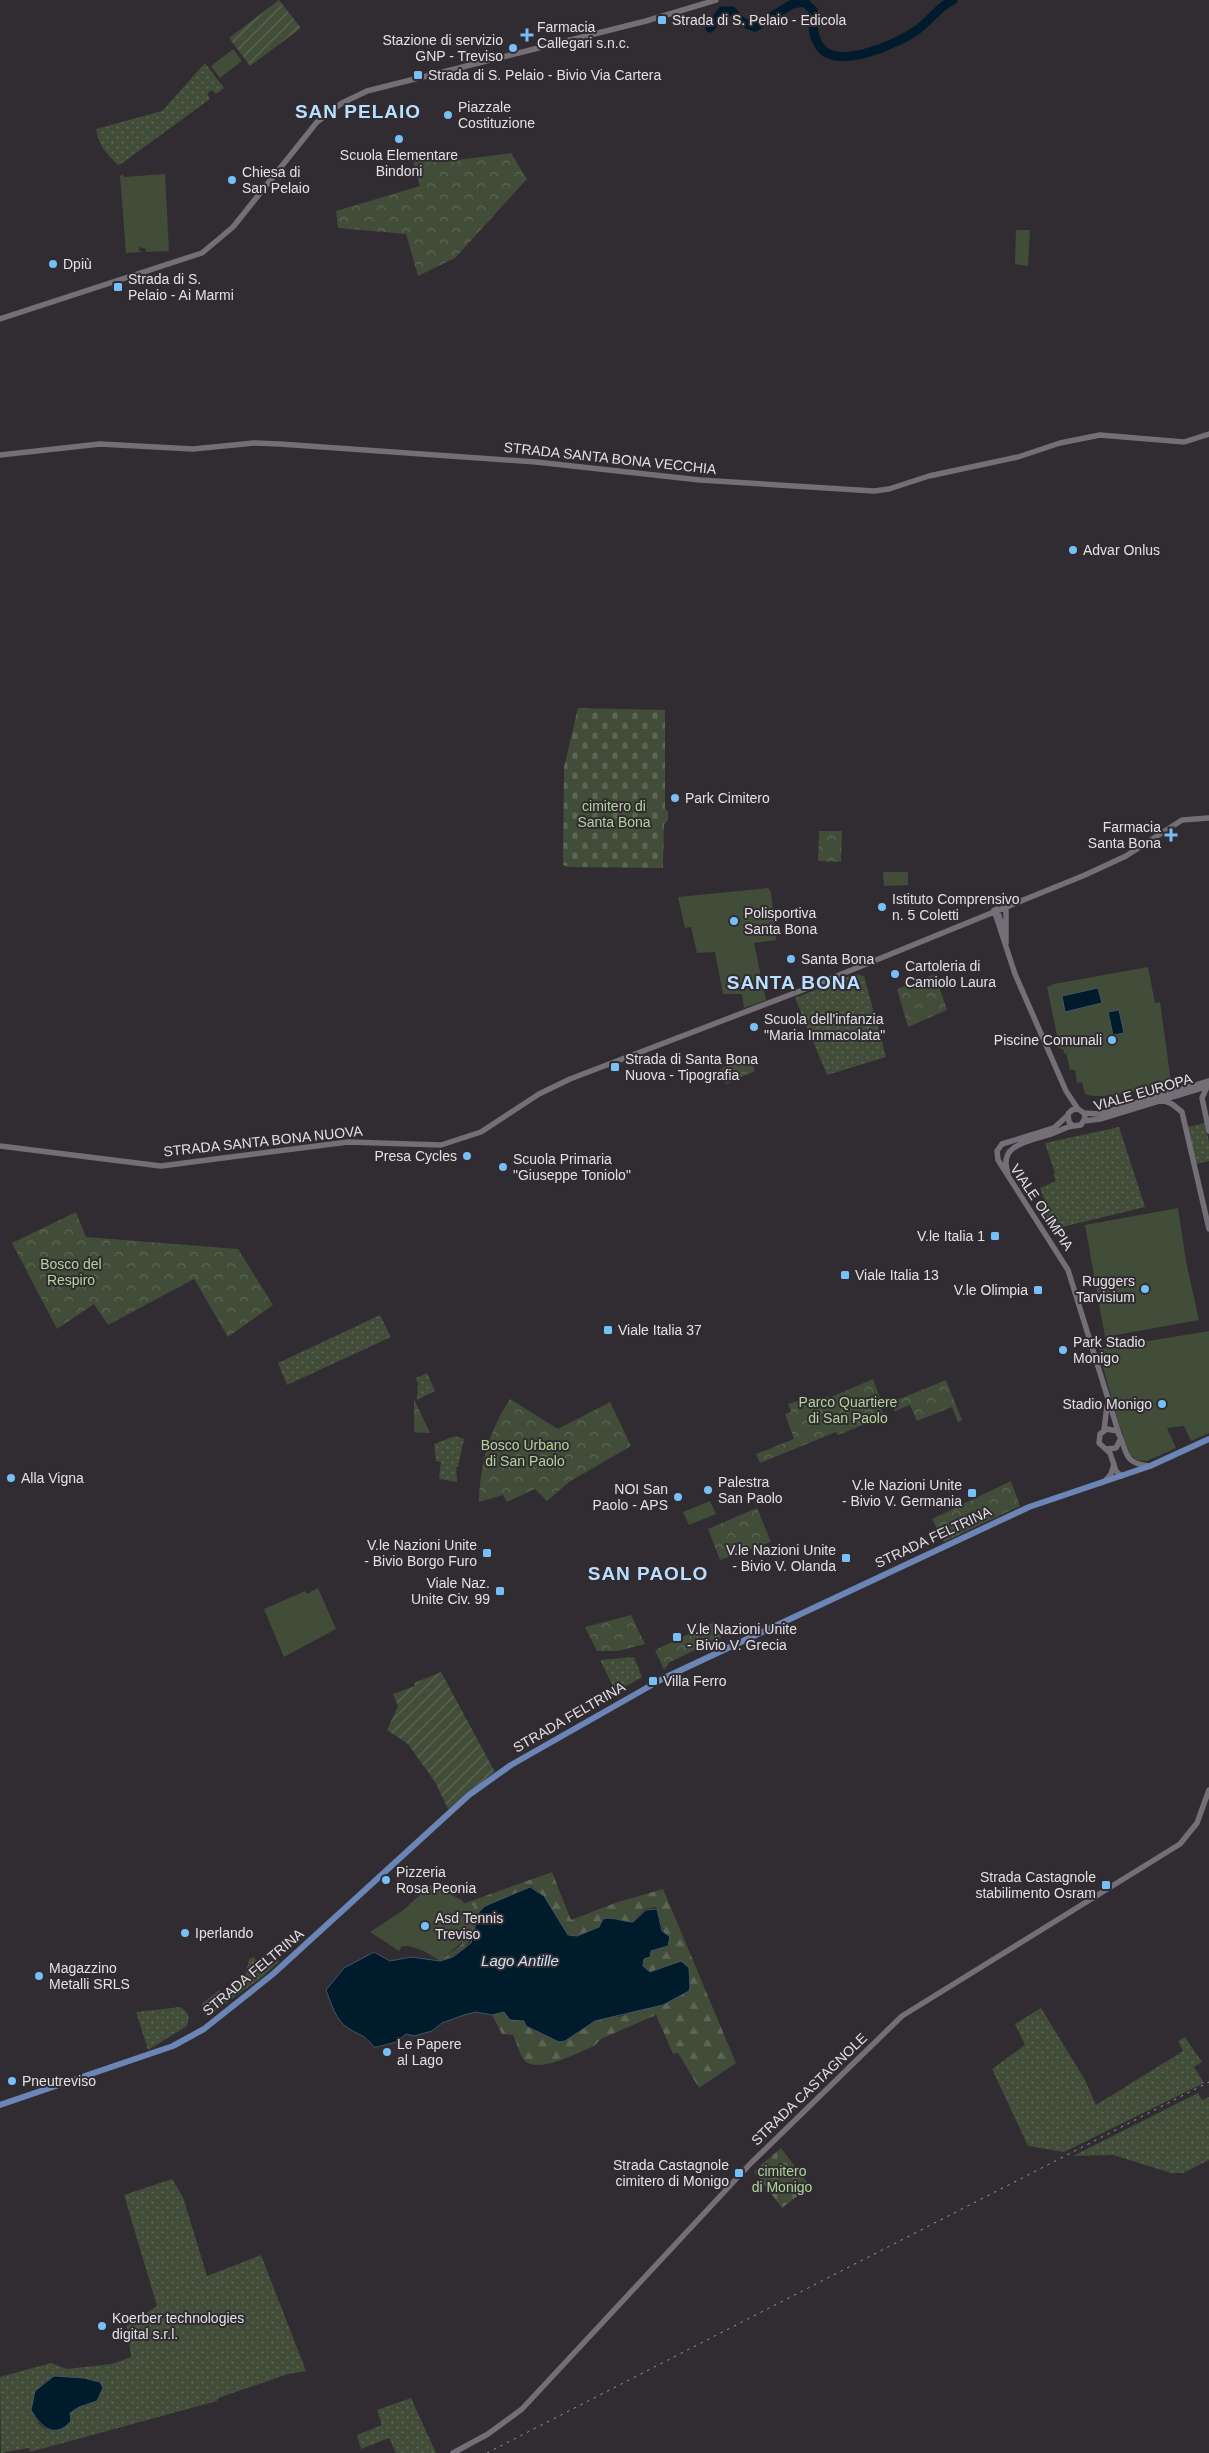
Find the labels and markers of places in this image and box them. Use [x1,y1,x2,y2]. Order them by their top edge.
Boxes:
place label: Strada di S. Pelaio - Edicola [672,12,847,28]
marker: Strada di S. Pelaio - Edicola [656,14,668,26]
place label: Farmacia Callegari s.n.c. [537,19,630,51]
marker: Farmacia Callegari s.n.c. [521,29,533,41]
place label: Stazione di servizio GNP - Treviso [382,32,503,64]
marker: Stazione di servizio GNP - Treviso [507,42,519,54]
place label: Strada di S. Pelaio - Bivio Via Cartera [428,67,661,83]
marker: Strada di S. Pelaio - Bivio Via Cartera [412,69,424,81]
place label: Piazzale Costituzione [458,99,535,131]
marker: Piazzale Costituzione [442,109,454,121]
marker: Scuola Elementare Bindoni [393,133,405,145]
place label: Scuola Elementare Bindoni [340,147,458,179]
place label: Chiesa di San Pelaio [242,164,310,196]
marker: Chiesa di San Pelaio [226,174,238,186]
place label: Dpiù [63,256,92,272]
marker: Dpiù [47,258,59,270]
place label: Strada di S. Pelaio - Ai Marmi [128,271,234,303]
marker: Strada di S. Pelaio - Ai Marmi [112,281,124,293]
place label: Advar Onlus [1083,542,1160,558]
marker: Advar Onlus [1067,544,1079,556]
place label: Park Cimitero [685,790,770,806]
marker: Park Cimitero [669,792,681,804]
place label: Farmacia Santa Bona [1088,819,1161,851]
marker: Farmacia Santa Bona [1165,829,1177,841]
place label: Istituto Comprensivo n. 5 Coletti [892,891,1020,923]
marker: Istituto Comprensivo n. 5 Coletti [876,901,888,913]
place label: Polisportiva Santa Bona [744,905,817,937]
marker: Polisportiva Santa Bona [728,915,740,927]
place label: Santa Bona [801,951,874,967]
marker: Santa Bona [785,953,797,965]
place label: Cartoleria di Camiolo Laura [905,958,996,990]
marker: Cartoleria di Camiolo Laura [889,968,901,980]
place label: Scuola dell'infanzia "Maria Immacolata" [764,1011,885,1043]
marker: Scuola dell'infanzia "Maria Immacolata" [748,1021,760,1033]
place label: Piscine Comunali [994,1032,1102,1048]
marker: Piscine Comunali [1106,1034,1118,1046]
place label: Strada di Santa Bona Nuova - Tipografia [625,1051,758,1083]
marker: Strada di Santa Bona Nuova - Tipografia [609,1061,621,1073]
place label: Presa Cycles [375,1148,457,1164]
marker: Presa Cycles [461,1150,473,1162]
place label: Scuola Primaria "Giuseppe Toniolo" [513,1151,631,1183]
marker: Scuola Primaria "Giuseppe Toniolo" [497,1161,509,1173]
place label: V.le Italia 1 [917,1228,985,1244]
marker: V.le Italia 1 [989,1230,1001,1242]
place label: Viale Italia 13 [855,1267,939,1283]
marker: Viale Italia 13 [839,1269,851,1281]
place label: Ruggers Tarvisium [1076,1273,1135,1305]
place label: V.le Olimpia [954,1282,1028,1298]
marker: Ruggers Tarvisium [1139,1283,1151,1295]
marker: V.le Olimpia [1032,1284,1044,1296]
place label: Viale Italia 37 [618,1322,702,1338]
marker: Viale Italia 37 [602,1324,614,1336]
place label: Park Stadio Monigo [1073,1334,1146,1366]
marker: Park Stadio Monigo [1057,1344,1069,1356]
place label: Stadio Monigo [1062,1396,1152,1412]
marker: Stadio Monigo [1156,1398,1168,1410]
place label: Alla Vigna [21,1470,84,1486]
marker: Alla Vigna [5,1472,17,1484]
place label: Palestra San Paolo [718,1474,783,1506]
place label: V.le Nazioni Unite - Bivio V. Germania [842,1477,962,1509]
place label: NOI San Paolo - APS [593,1481,668,1513]
marker: Palestra San Paolo [702,1484,714,1496]
marker: V.le Nazioni Unite - Bivio V. Germania [966,1487,978,1499]
marker: NOI San Paolo - APS [672,1491,684,1503]
place label: V.le Nazioni Unite - Bivio Borgo Furo [364,1537,477,1569]
place label: V.le Nazioni Unite - Bivio V. Olanda [726,1542,836,1574]
marker: V.le Nazioni Unite - Bivio Borgo Furo [481,1547,493,1559]
marker: V.le Nazioni Unite - Bivio V. Olanda [840,1552,852,1564]
place label: Viale Naz. Unite Civ. 99 [411,1575,490,1607]
marker: Viale Naz. Unite Civ. 99 [494,1585,506,1597]
place label: V.le Nazioni Unite - Bivio V. Grecia [687,1621,797,1653]
marker: V.le Nazioni Unite - Bivio V. Grecia [671,1631,683,1643]
place label: Villa Ferro [663,1673,727,1689]
marker: Villa Ferro [647,1675,659,1687]
place label: Pizzeria Rosa Peonia [396,1864,476,1896]
place label: Strada Castagnole stabilimento Osram [975,1869,1096,1901]
marker: Pizzeria Rosa Peonia [380,1874,392,1886]
marker: Strada Castagnole stabilimento Osram [1100,1879,1112,1891]
place label: Asd Tennis Treviso [435,1910,503,1942]
marker: Asd Tennis Treviso [419,1920,431,1932]
place label: Iperlando [195,1925,254,1941]
marker: Iperlando [179,1927,191,1939]
place label: Magazzino Metalli SRLS [49,1960,130,1992]
marker: Magazzino Metalli SRLS [33,1970,45,1982]
place label: Le Papere al Lago [397,2036,462,2068]
marker: Le Papere al Lago [381,2046,393,2058]
place label: Pneutreviso [22,2073,96,2089]
marker: Pneutreviso [6,2075,18,2087]
place label: Strada Castagnole cimitero di Monigo [613,2157,729,2189]
marker: Strada Castagnole cimitero di Monigo [733,2167,745,2179]
place label: Koerber technologies digital s.r.l. [112,2310,244,2342]
marker: Koerber technologies digital s.r.l. [96,2320,108,2332]

